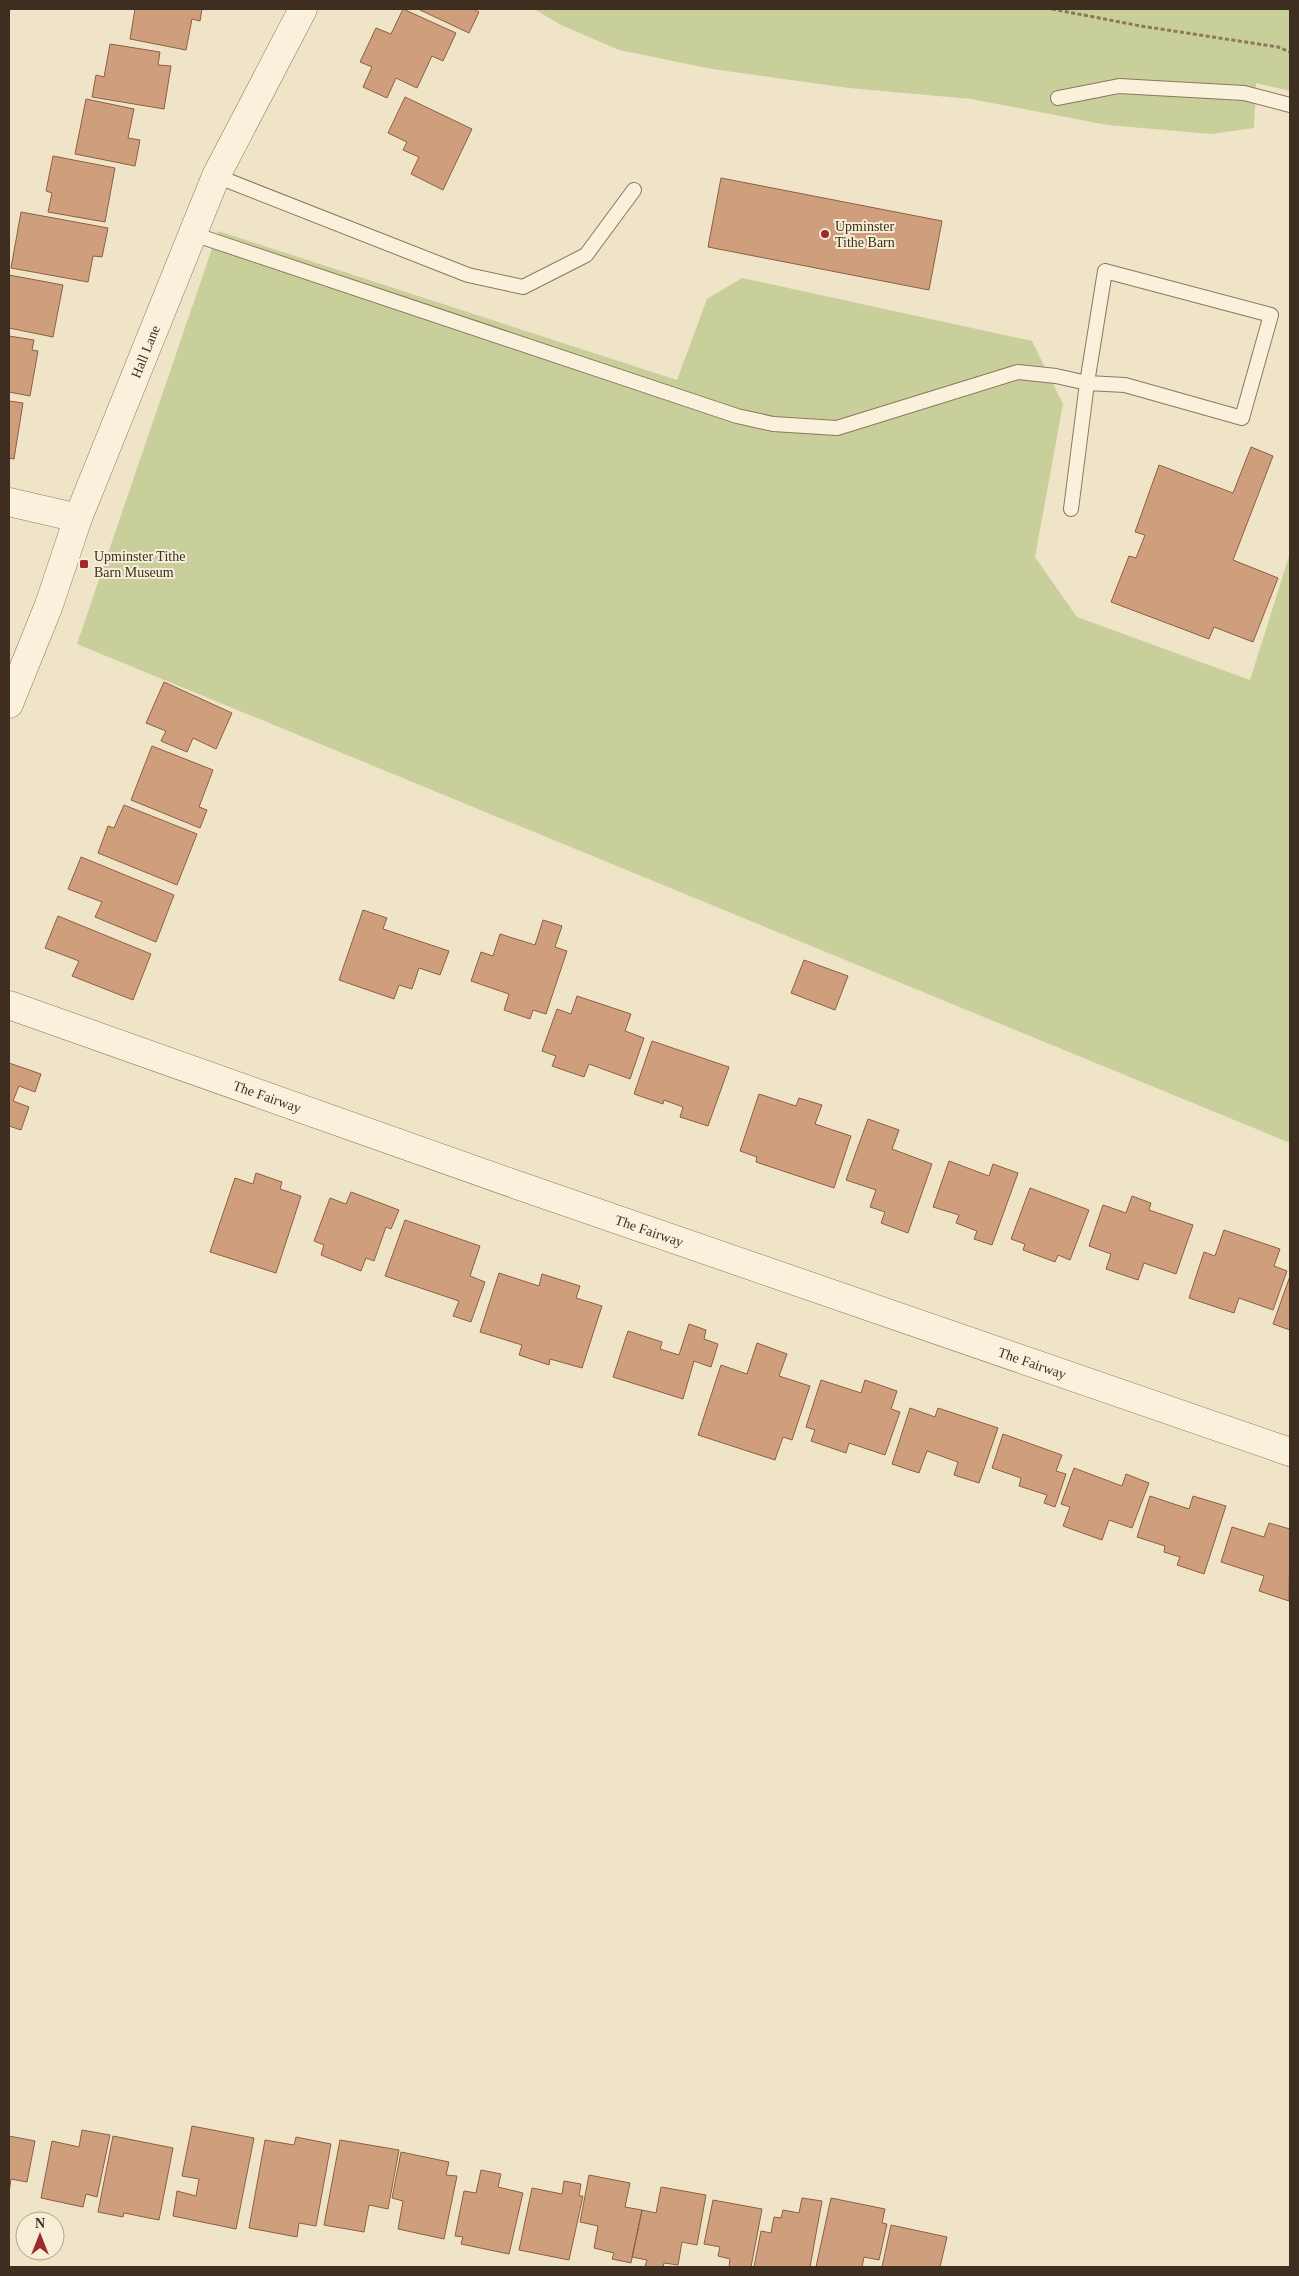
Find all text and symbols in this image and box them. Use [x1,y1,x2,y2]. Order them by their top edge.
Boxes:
place label: Upminster Tithe Barn [835,219,895,250]
marker: Upminster Tithe Barn [819,228,831,240]
street label: Hall Lane [128,323,163,380]
place label: Upminster Tithe Barn Museum [94,549,185,580]
marker: Upminster Tithe Barn Museum [78,558,90,570]
street label: The Fairway [231,1078,303,1116]
street label: The Fairway [613,1212,685,1250]
street label: The Fairway [996,1345,1068,1382]
north arrow [15,2211,65,2261]
text: N [35,2216,45,2231]

